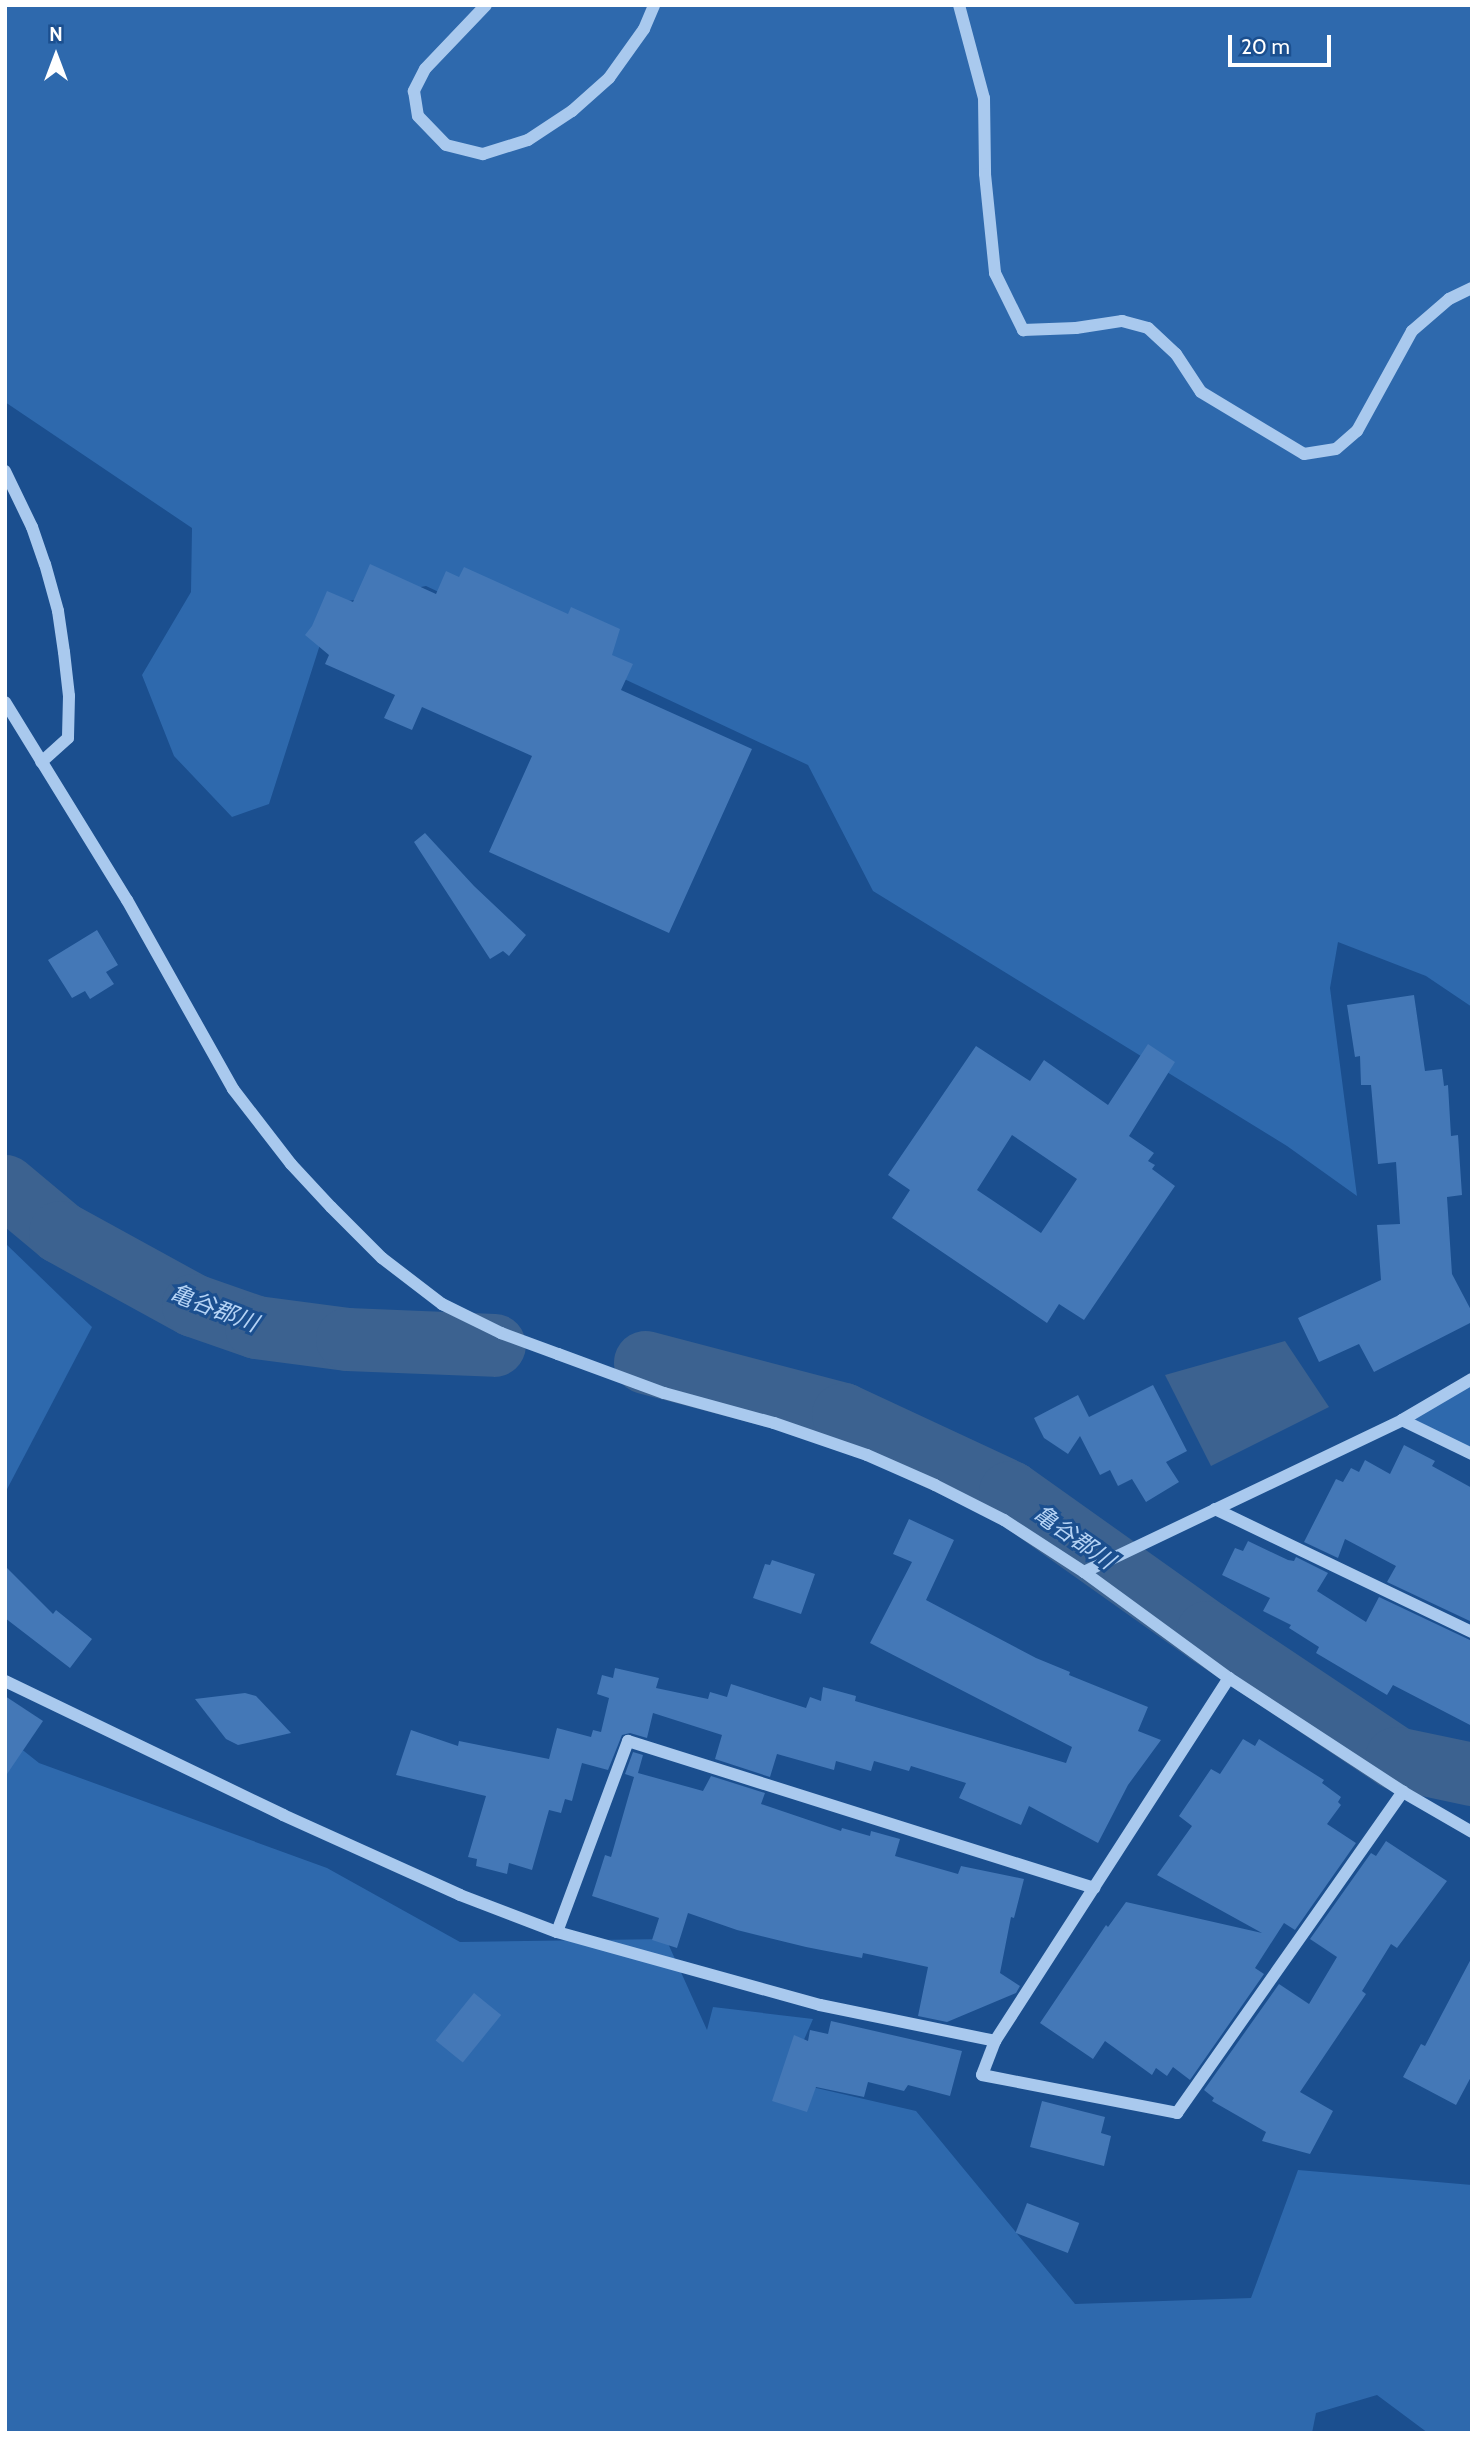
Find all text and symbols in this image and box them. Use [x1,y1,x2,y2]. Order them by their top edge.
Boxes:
north arrow [21,21,91,91]
scale bar [1232,21,1335,65]
text: N [49,23,63,46]
text: 20 m [1241,34,1290,59]
water label: 亀谷郡川 [166,1279,262,1337]
water label: 亀谷郡川 [1028,1499,1120,1575]

